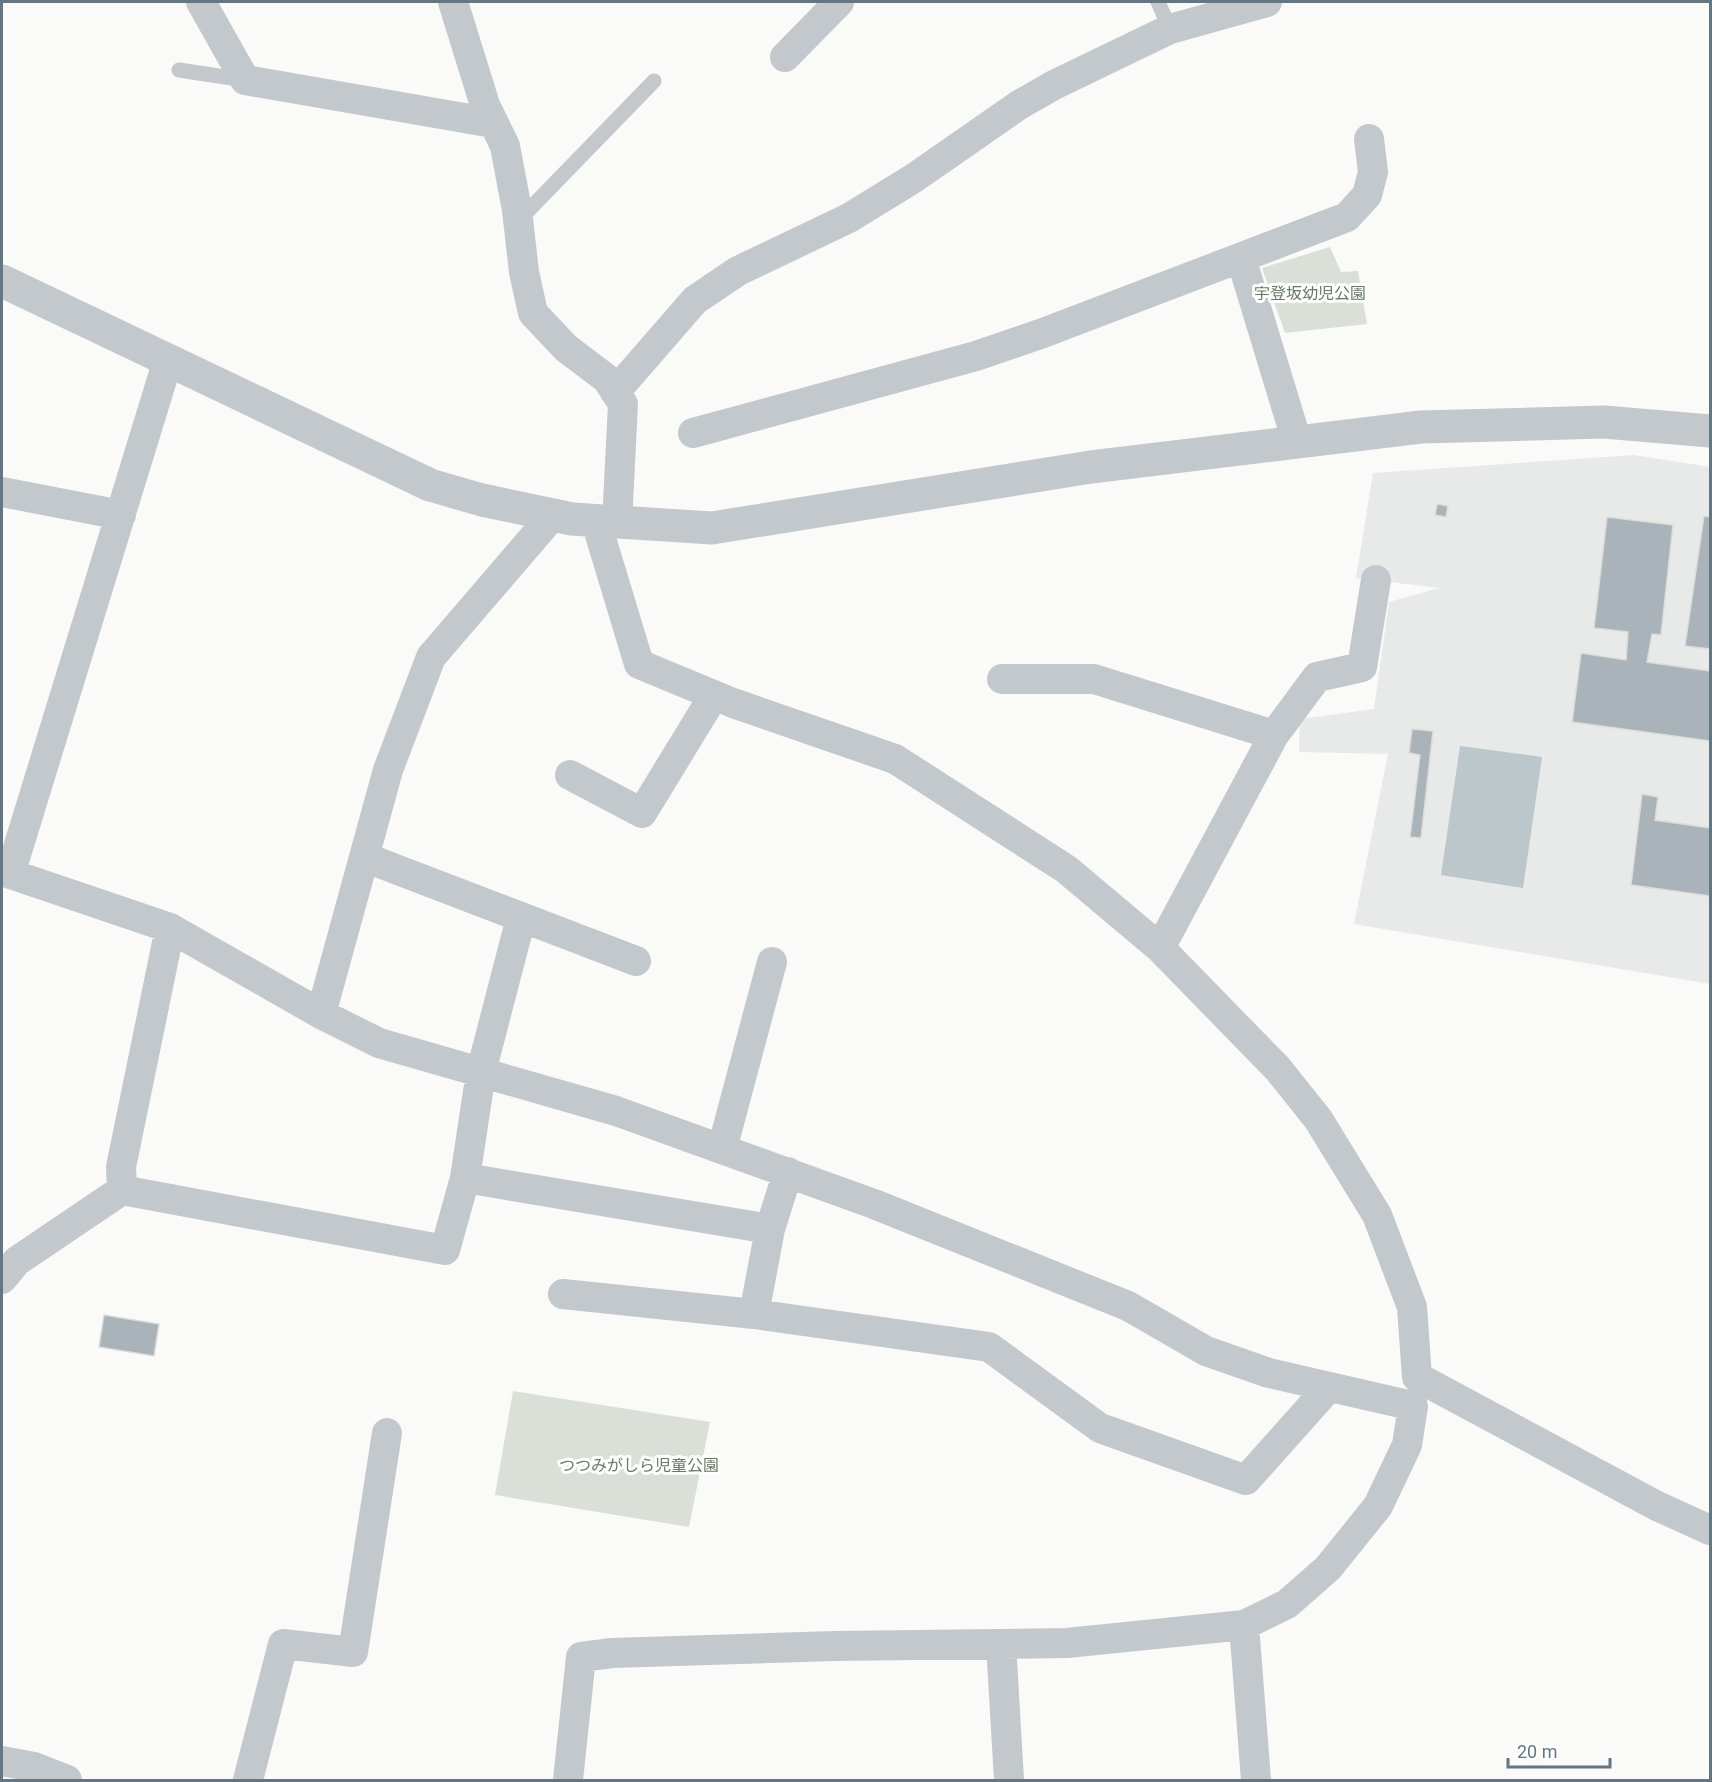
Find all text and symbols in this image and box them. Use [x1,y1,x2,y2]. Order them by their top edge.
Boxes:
park label: 宇登坂幼児公園 [1254,284,1366,303]
park label: つつみがしら児童公園 [559,1456,719,1475]
scale bar [1508,1731,1610,1769]
text: 20 m [1517,1741,1557,1762]

